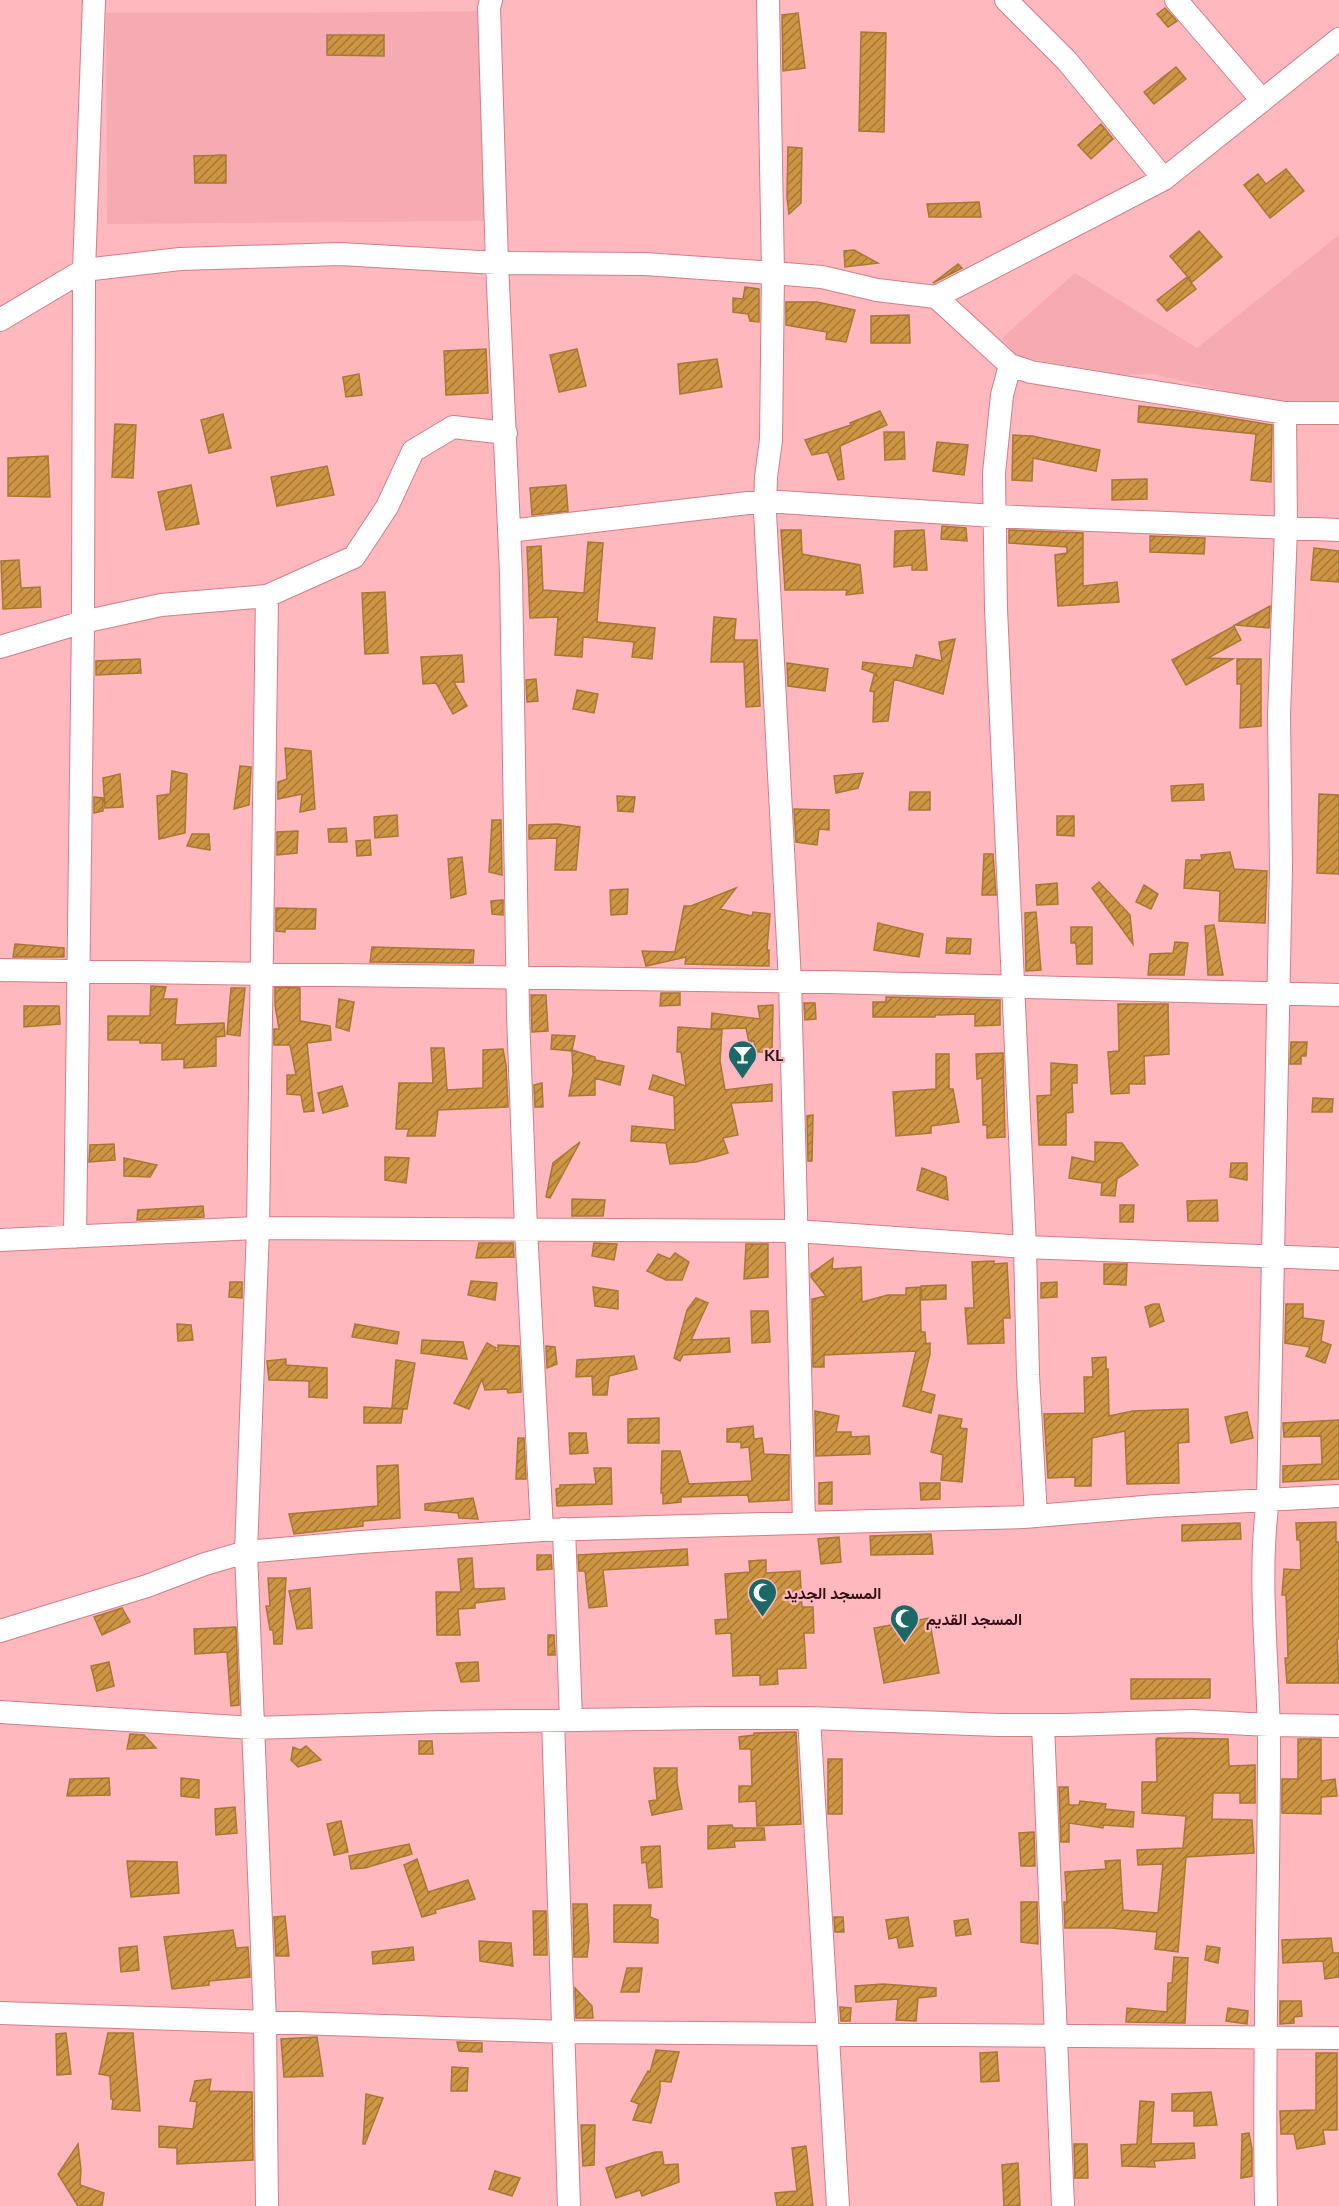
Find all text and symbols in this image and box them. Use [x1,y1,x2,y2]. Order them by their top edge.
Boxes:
bar icon: KL [727,1038,759,1080]
place label: KL [764,1045,784,1064]
mosque icon: المسجد الجديد [747,1576,779,1618]
place label: المسجد الجديد [784,1583,881,1603]
mosque icon: المسجد القديم [889,1602,921,1644]
place label: المسجد القديم [926,1609,1022,1630]

